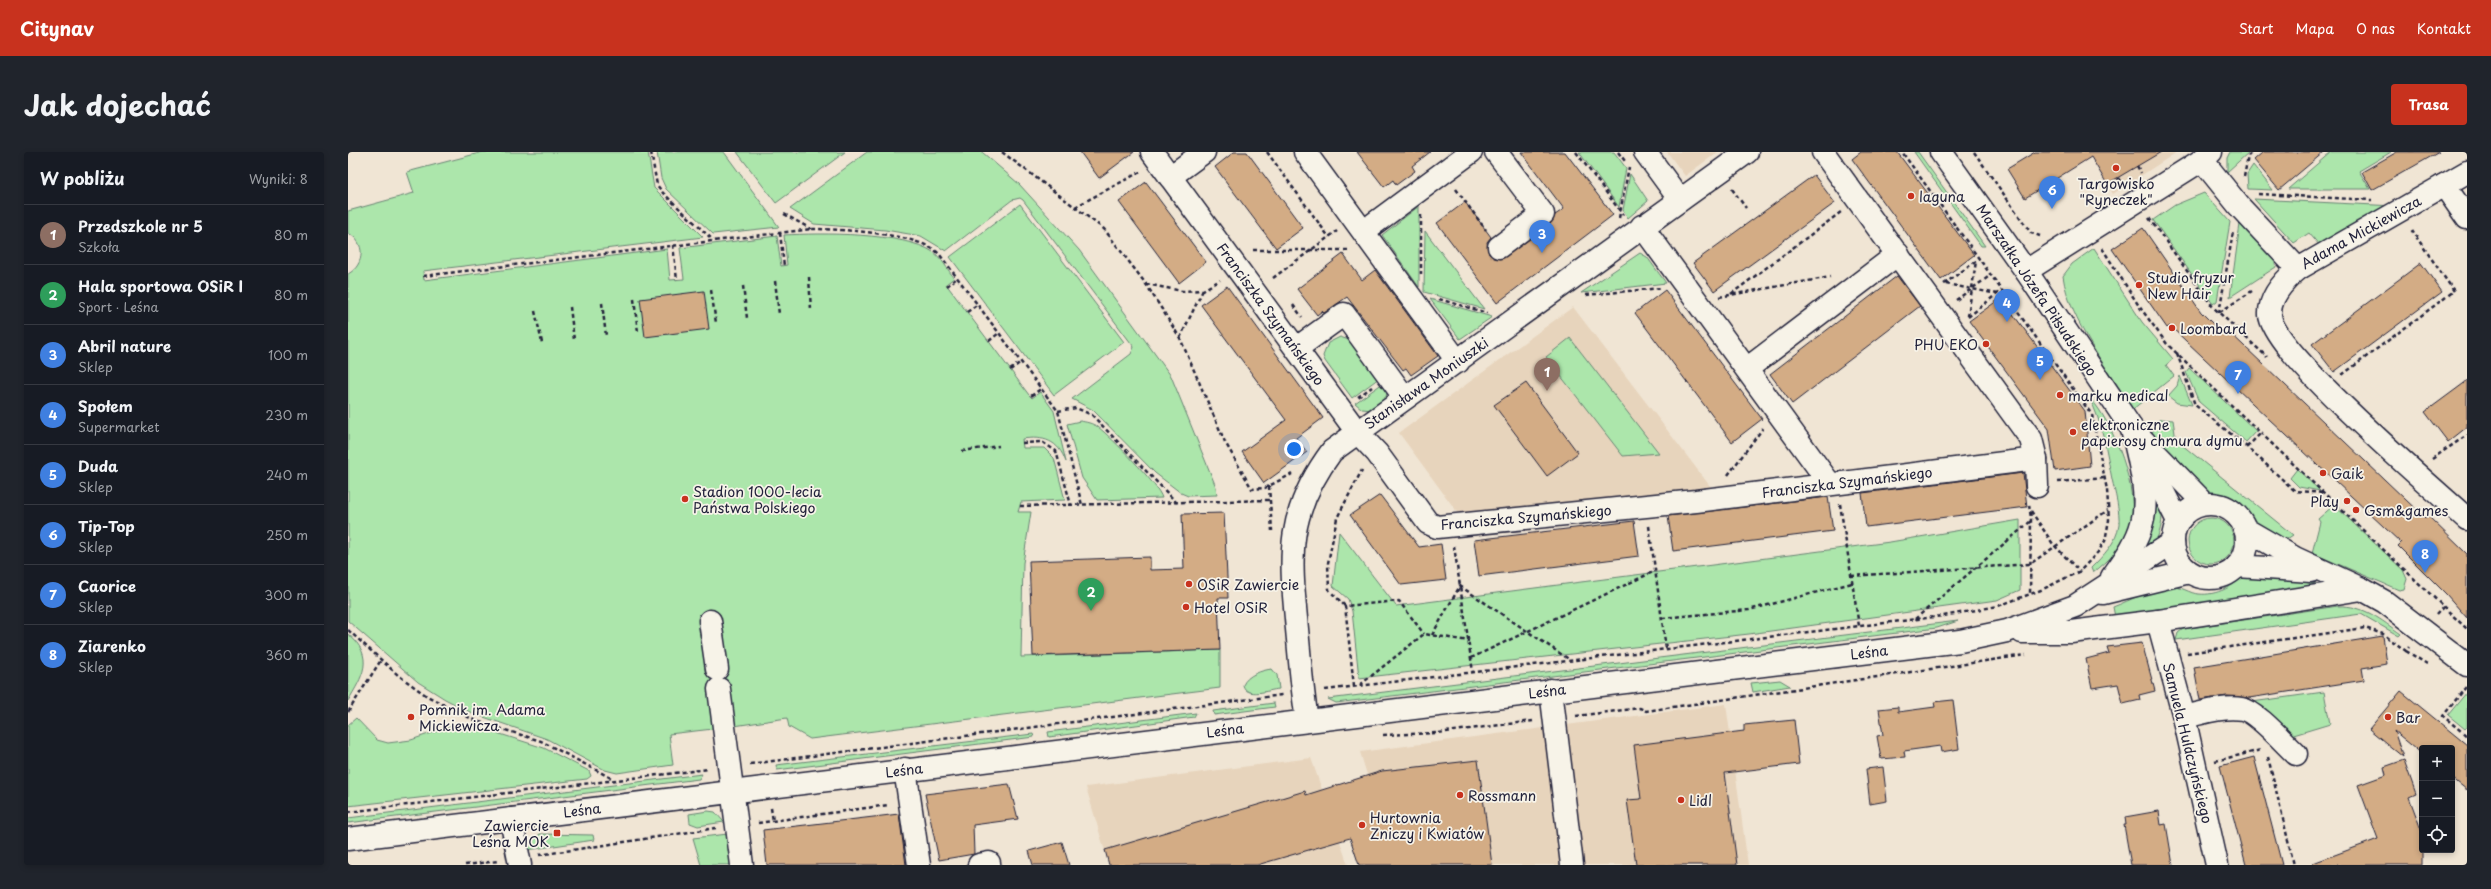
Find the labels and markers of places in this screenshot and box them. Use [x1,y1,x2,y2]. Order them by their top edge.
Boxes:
marker: Targowisko "Ryneczek" [2111,163,2121,173]
place label: Targowisko "Ryneczek" [2078,173,2154,210]
pin: 6 [2039,176,2065,209]
place label: laguna [1919,186,1965,207]
marker: laguna [1906,191,1916,201]
pin: 3 [1529,220,1555,253]
place label: Studio fryzur New Hair [2147,267,2235,304]
marker: Studio fryzur New Hair [2134,280,2144,290]
pin: 4 [1994,289,2020,322]
place label: Loombard [2180,318,2247,339]
marker: Loombard [2167,323,2177,333]
place label: PHU EKO [1914,334,1978,355]
marker: PHU EKO [1981,339,1991,349]
pin: 5 [2027,347,2053,380]
pin: 1 [1534,358,1560,391]
pin: 7 [2225,361,2251,394]
place label: marku medical [2068,385,2169,406]
marker: marku medical [2055,390,2065,400]
place label: elektroniczne papierosy chmura dymu [2081,414,2243,451]
marker: elektroniczne papierosy chmura dymu [2068,427,2078,437]
place label: Gaik [2331,463,2364,484]
marker: Gaik [2318,468,2328,478]
place label: Stadion 1000-lecia Państwa Polskiego [693,481,822,518]
place label: Play [2310,491,2339,512]
marker: Stadion 1000-lecia Państwa Polskiego [680,494,690,504]
marker: Play [2342,496,2352,506]
place label: Gsm&games [2364,500,2448,521]
marker: Gsm&games [2351,505,2361,515]
pin: 8 [2412,540,2438,573]
place label: OSiR Zawiercie [1197,574,1299,595]
pin: 2 [1078,578,1104,611]
marker: OSiR Zawiercie [1184,579,1194,589]
place label: Hotel OSiR [1194,597,1268,618]
marker: Hotel OSiR [1181,602,1191,612]
place label: Pomnik im. Adama Mickiewicza [419,699,545,736]
place label: Bar [2396,707,2421,728]
marker: Pomnik im. Adama Mickiewicza [406,712,416,722]
marker: Bar [2383,712,2393,722]
place label: Rossmann [1468,785,1536,806]
marker: Rossmann [1455,790,1465,800]
place label: Lidl [1689,790,1712,811]
marker: Lidl [1676,795,1686,805]
place label: Hurtownia Zniczy i Kwiatów [1370,807,1484,844]
place label: Zawiercie Leśna MOK [472,815,549,852]
marker: Hurtownia Zniczy i Kwiatów [1357,820,1367,830]
marker: Zawiercie Leśna MOK [552,828,562,838]

